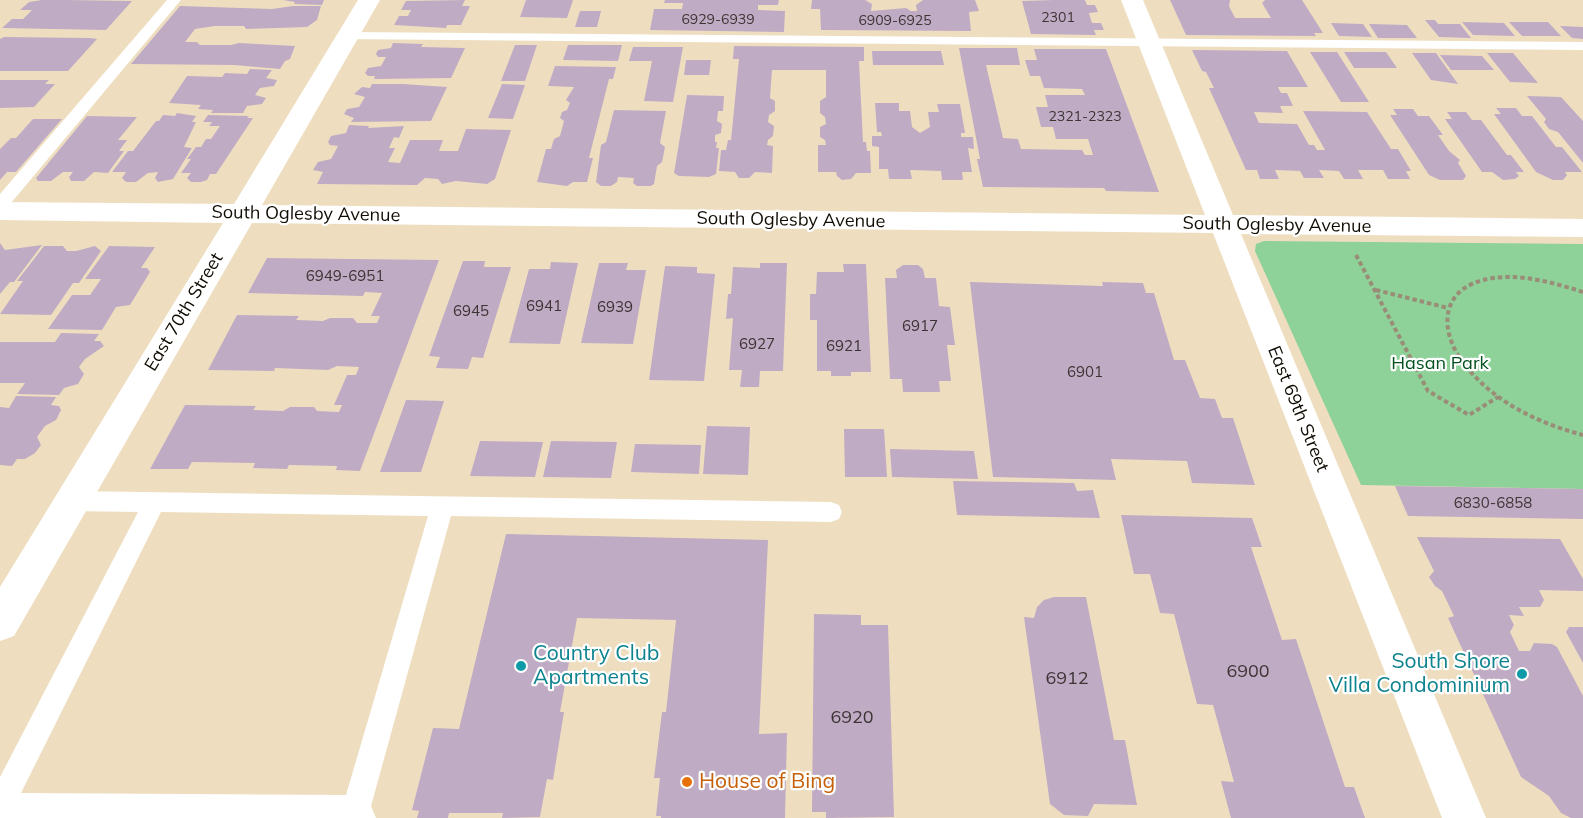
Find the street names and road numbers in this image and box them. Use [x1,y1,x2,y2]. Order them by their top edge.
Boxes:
street label: South Oglesby Avenue [211,202,401,226]
street label: South Oglesby Avenue [696,208,886,232]
street label: South Oglesby Avenue [1182,213,1372,237]
street label: East 70th Street [140,249,228,375]
street label: East 69th Street [1263,343,1333,475]

